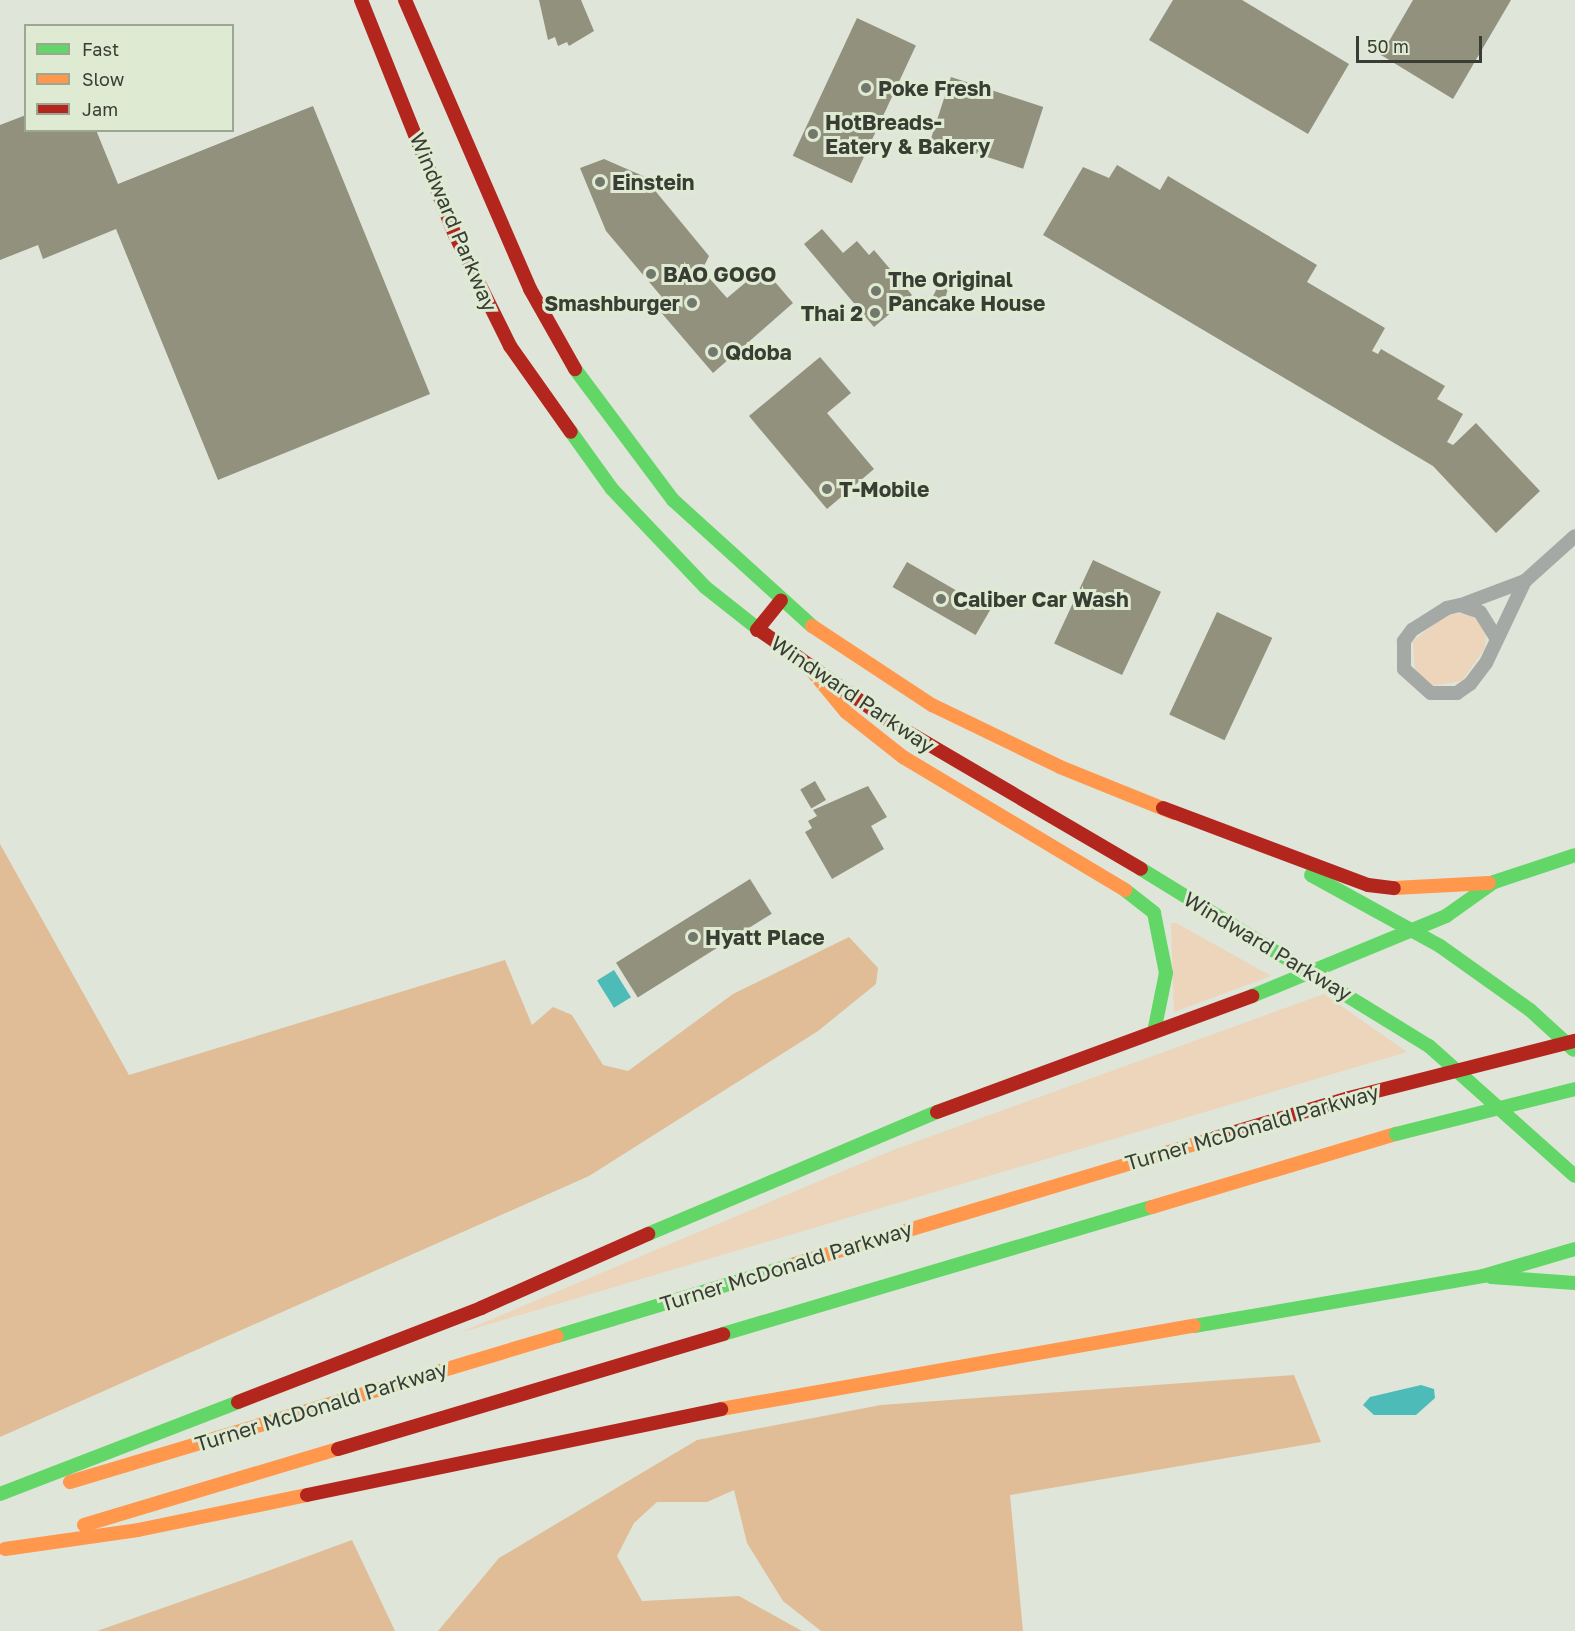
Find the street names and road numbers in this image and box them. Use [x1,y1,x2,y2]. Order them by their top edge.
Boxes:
street label: Windward Parkway [405,129,503,315]
street label: Windward Parkway [766,630,940,758]
street label: Windward Parkway [1179,886,1357,1006]
street label: Turner McDonald Parkway [1122,1079,1382,1175]
street label: Turner McDonald Parkway [657,1216,915,1316]
street label: Turner McDonald Parkway [192,1356,450,1456]

